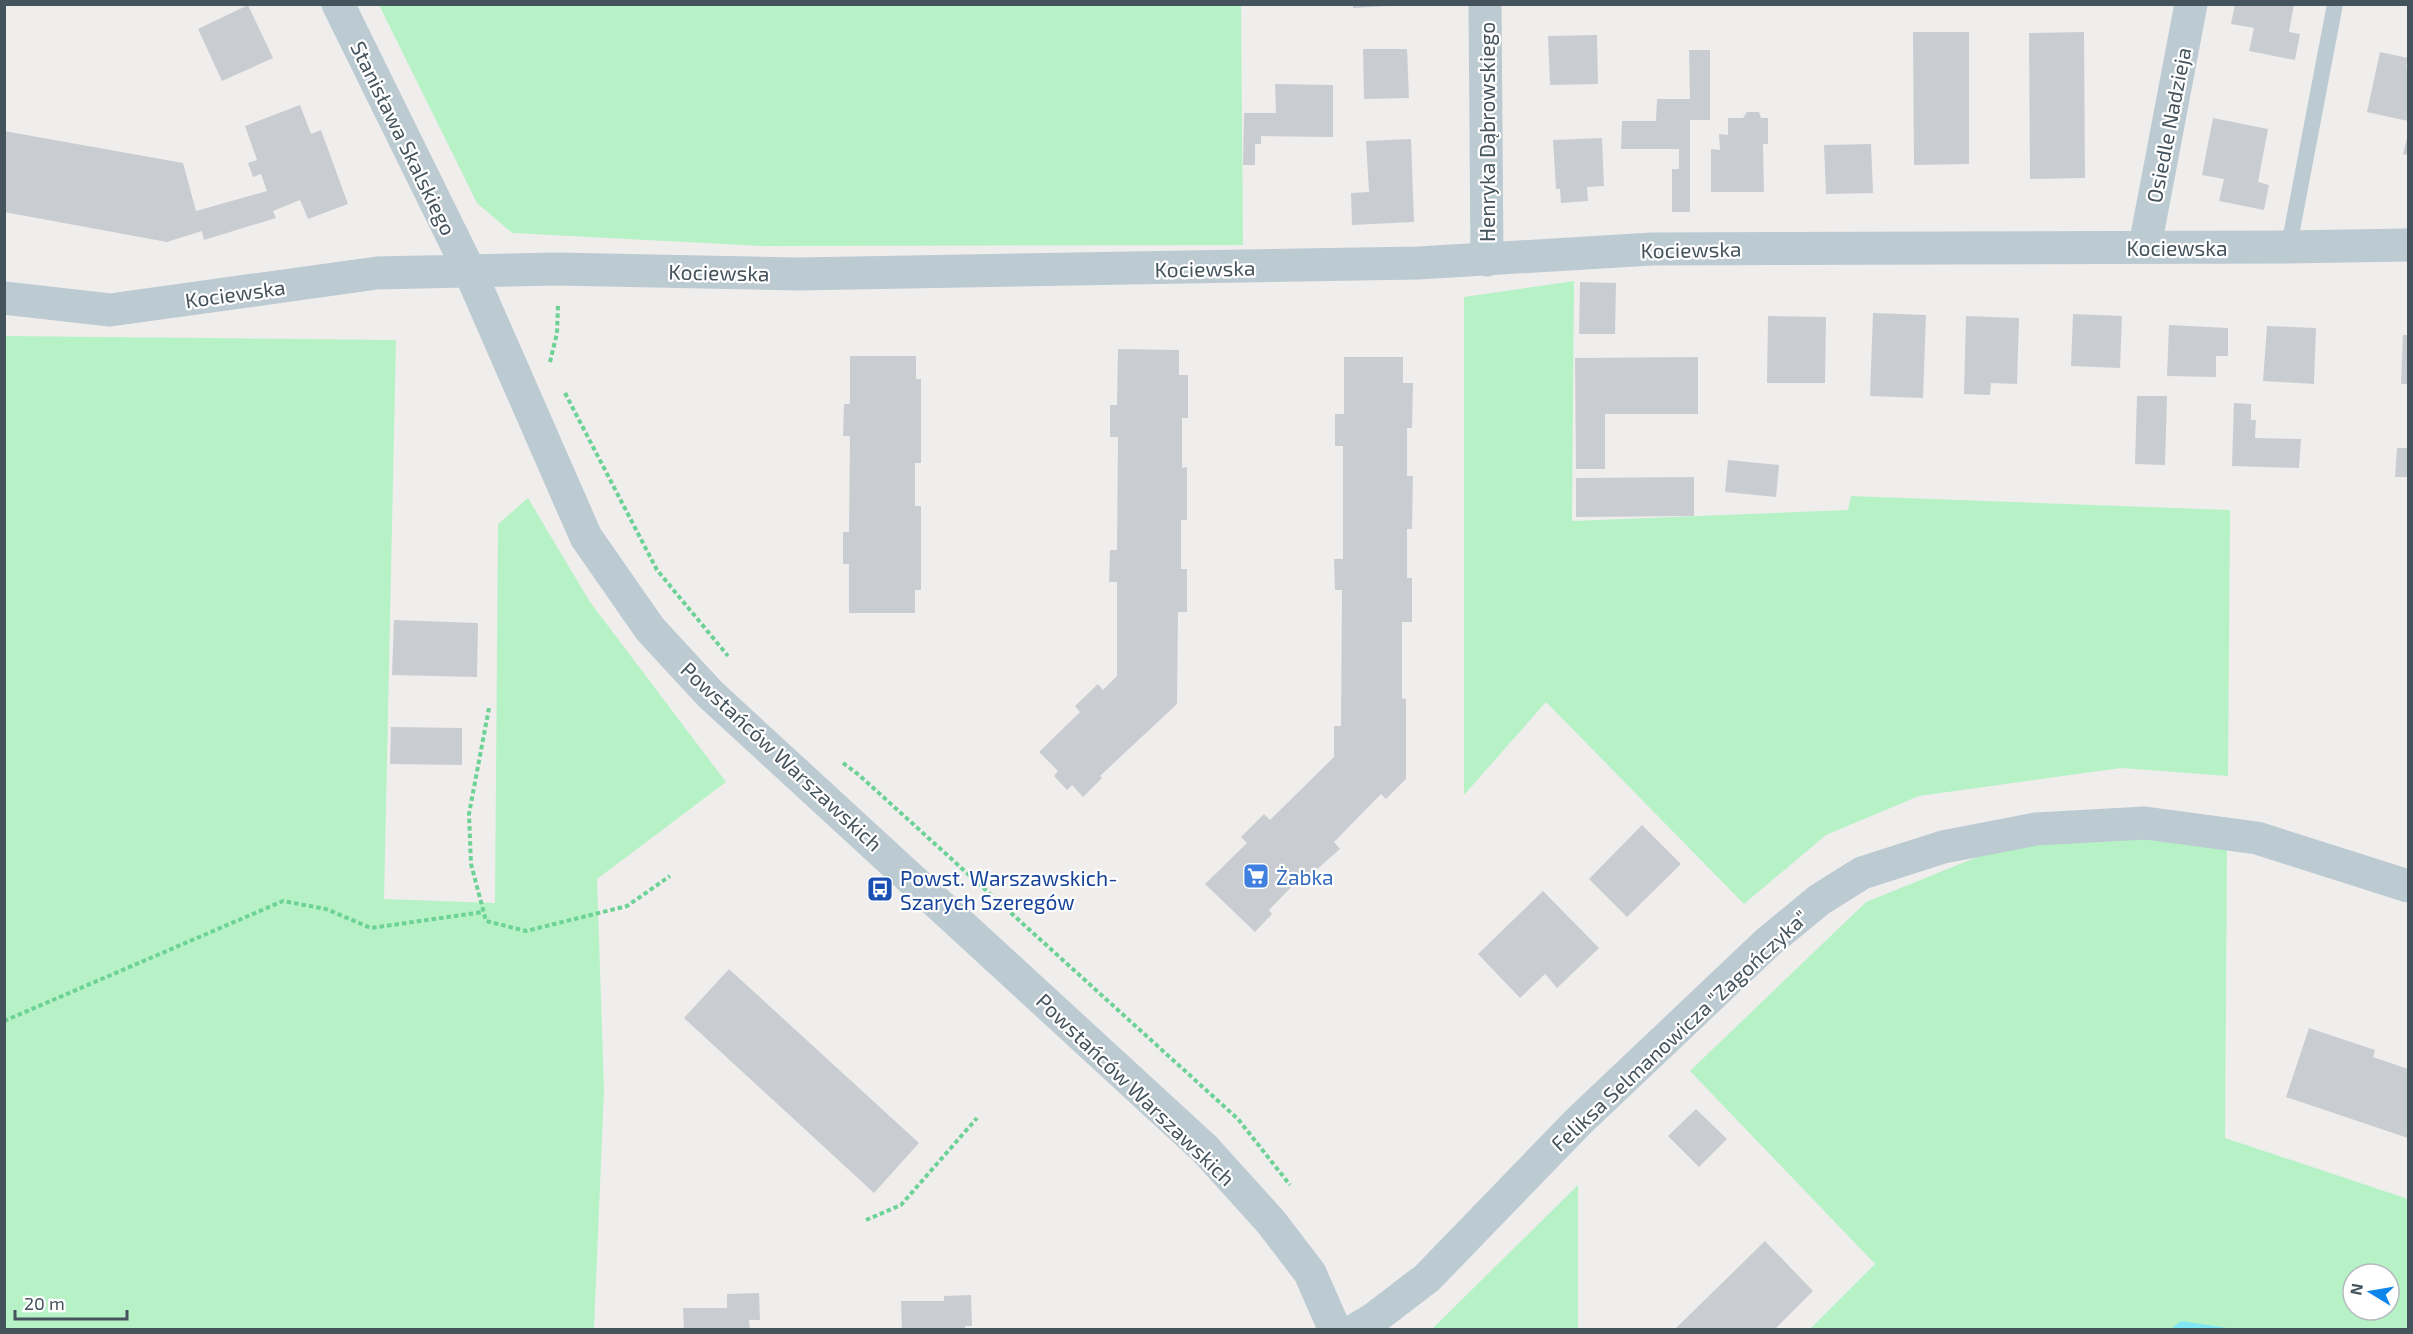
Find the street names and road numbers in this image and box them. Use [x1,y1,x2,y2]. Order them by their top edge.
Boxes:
street label: Henryka Dąbrowskiego [1474,22,1499,242]
street label: Stanisława Skalskiego [346,37,462,239]
street label: Osiedle Nadzieja [2141,45,2196,205]
street label: Kociewska [2126,235,2228,260]
street label: Kociewska [1640,236,1742,262]
street label: Kociewska [1154,255,1256,281]
street label: Kociewska [668,259,770,285]
street label: Kociewska [183,274,287,312]
street label: Powstańców Warszawskich [676,656,888,856]
street label: Feliksa Selmanowicza "Zagończyka" [1545,904,1813,1156]
street label: Powstańców Warszawskich [1032,988,1240,1190]

